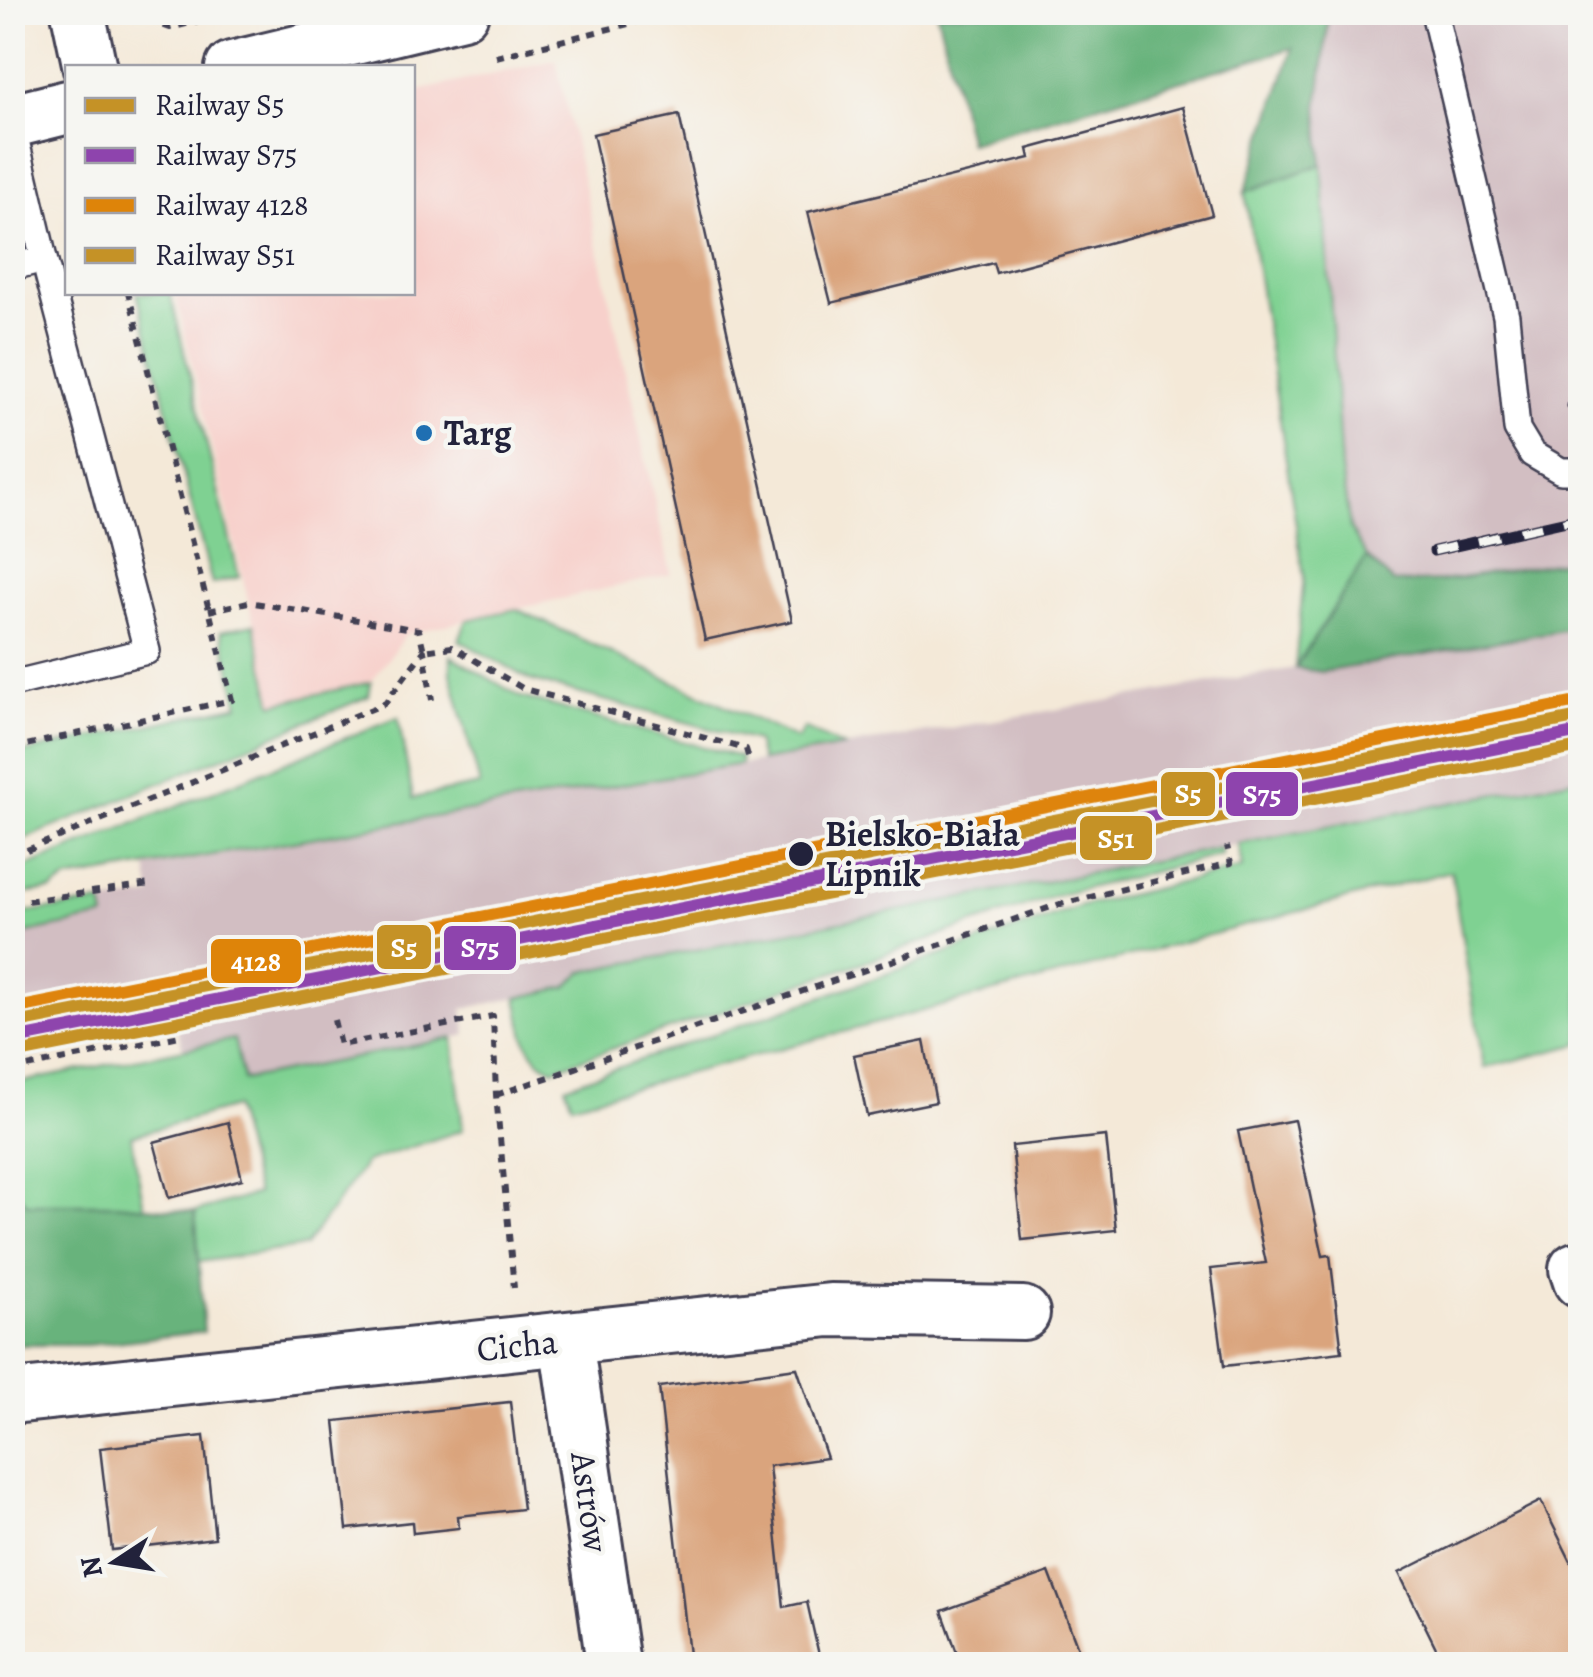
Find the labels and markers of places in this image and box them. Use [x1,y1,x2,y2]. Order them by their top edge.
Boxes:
place label: Targ [444,409,512,457]
marker: Targ [413,422,435,444]
place label: Bielsko-Biała Lipnik [825,810,1020,898]
marker: Bielsko-Biała Lipnik [786,839,816,869]

